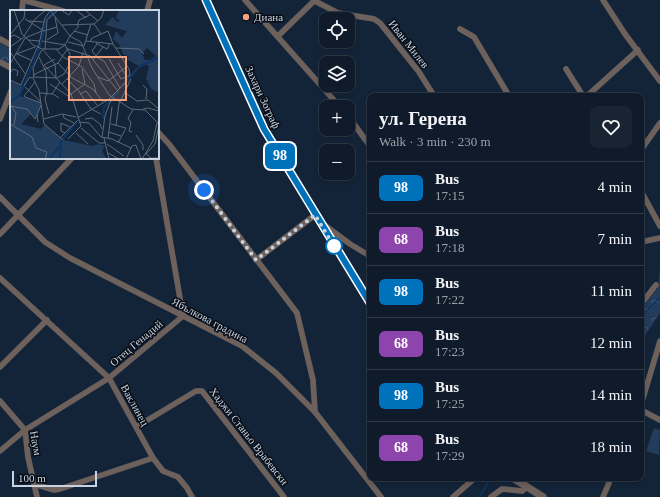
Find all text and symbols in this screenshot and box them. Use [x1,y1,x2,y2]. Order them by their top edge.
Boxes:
inset map [10,10,159,159]
place label: Диана [254,11,283,23]
marker: Диана [241,12,251,22]
map controls [319,12,355,180]
button: locate [319,12,355,48]
street label: Иван Милев [386,18,432,70]
button: layers [319,56,355,92]
street label: Захари Зограф [243,64,283,130]
button: + [319,100,355,136]
button: heart [590,106,632,148]
text: ул. Герена [379,108,467,129]
text: Walk · 3 min · 230 m [379,134,491,149]
line badge: 98 [262,143,298,169]
button: − [319,144,355,180]
text: 98 [273,148,287,163]
text: Bus [435,171,459,187]
text: 4 min [597,179,632,195]
your location [194,180,214,200]
text: 98 [394,180,408,195]
text: 17:15 [435,188,465,203]
text: Bus [435,223,459,239]
text: 7 min [597,231,632,247]
text: 68 [394,232,408,247]
unlabelled marker [325,237,343,255]
text: 17:18 [435,240,465,255]
text: Bus [435,275,459,291]
text: 11 min [590,283,632,299]
text: 98 [394,284,408,299]
text: 17:22 [435,292,465,307]
street label: Ябълкова градина [170,295,250,345]
street label: Отец Генадий [107,318,165,368]
text: Bus [435,327,459,343]
text: 12 min [590,335,632,351]
text: 68 [394,336,408,351]
text: 17:23 [435,344,465,359]
text: Bus [435,379,459,395]
street label: Ваклинец [119,382,151,428]
street label: Хаджи Станьо Врабевски [207,385,291,487]
text: 14 min [590,387,632,403]
text: 98 [394,388,408,403]
text: 17:25 [435,396,465,411]
street label: Наум [28,430,44,456]
text: Bus [435,431,459,447]
text: 18 min [590,439,632,455]
text: 68 [394,440,408,455]
text: 17:29 [435,448,465,463]
scale bar [12,469,97,488]
text: 100 m [18,472,46,484]

